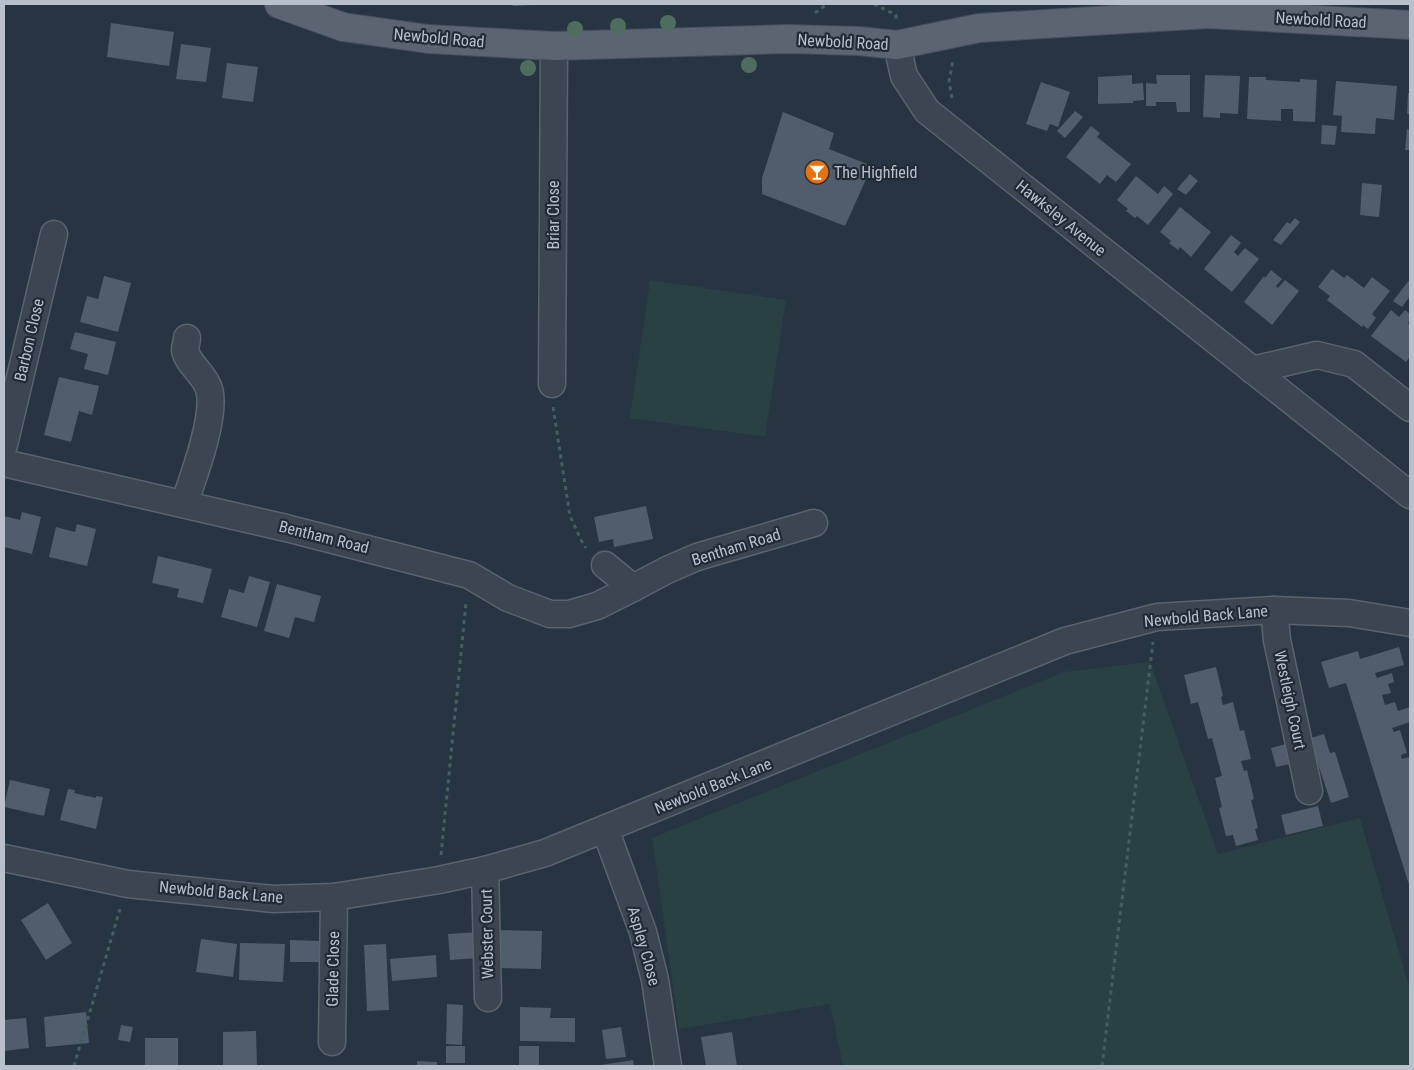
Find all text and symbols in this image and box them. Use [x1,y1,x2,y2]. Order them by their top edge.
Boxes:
street label: Newbold Road [1275,8,1367,32]
street label: Newbold Road [393,25,485,51]
street label: Newbold Road [797,30,889,54]
bar icon: The Highfield [804,159,830,185]
place label: The Highfield [834,163,917,182]
street label: Hawksley Avenue [1012,176,1110,260]
street label: Briar Close [544,180,563,250]
street label: Barbon Close [10,297,48,383]
street label: Bentham Road [277,517,371,557]
street label: Bentham Road [689,524,783,570]
street label: Newbold Back Lane [1143,601,1269,631]
street label: Westleigh Court [1270,649,1310,751]
street label: Newbold Back Lane [652,754,774,818]
street label: Newbold Back Lane [158,877,284,907]
street label: Webster Court [477,888,497,979]
street label: Aspley Close [624,904,664,988]
street label: Glade Close [323,931,343,1007]

